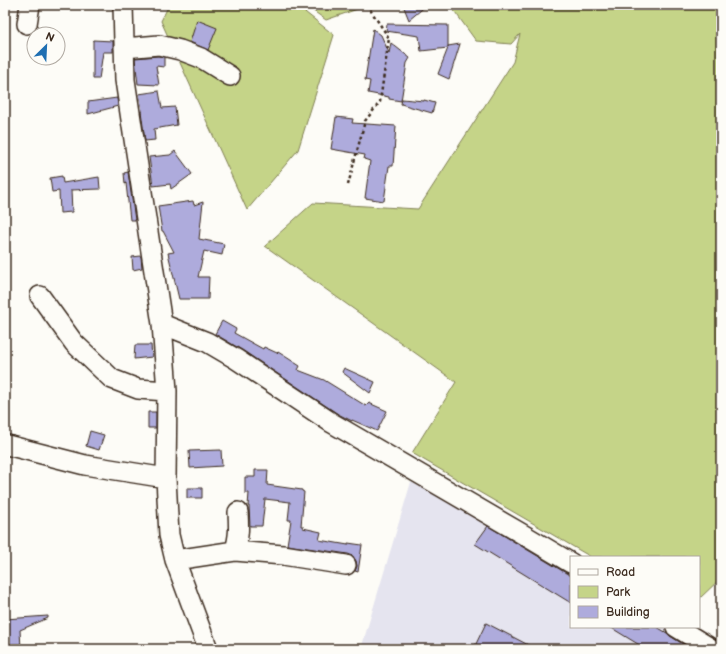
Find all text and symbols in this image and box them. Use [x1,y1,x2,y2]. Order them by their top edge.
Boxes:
north arrow [26,26,66,66]
text: N [43,30,56,45]
legend [570,556,700,628]
text: Road [606,565,635,580]
text: Park [606,585,630,600]
text: Building [606,605,650,620]

